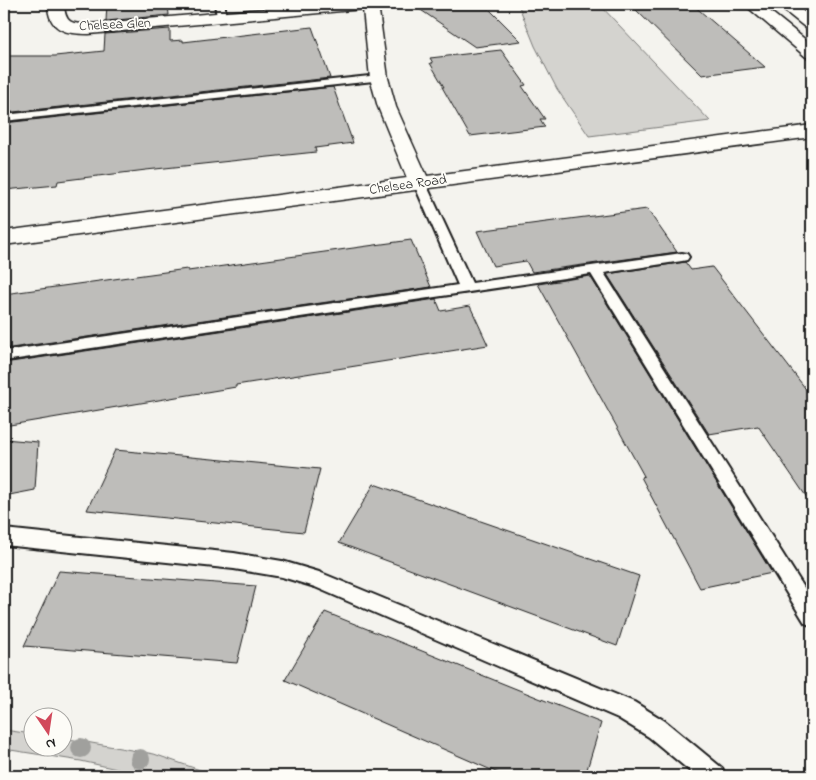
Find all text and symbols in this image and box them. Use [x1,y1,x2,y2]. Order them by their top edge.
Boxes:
street label: Chelsea Glen [79,13,151,37]
street label: Chelsea Road [368,169,448,201]
north arrow [22,708,72,758]
text: N [44,732,58,754]

